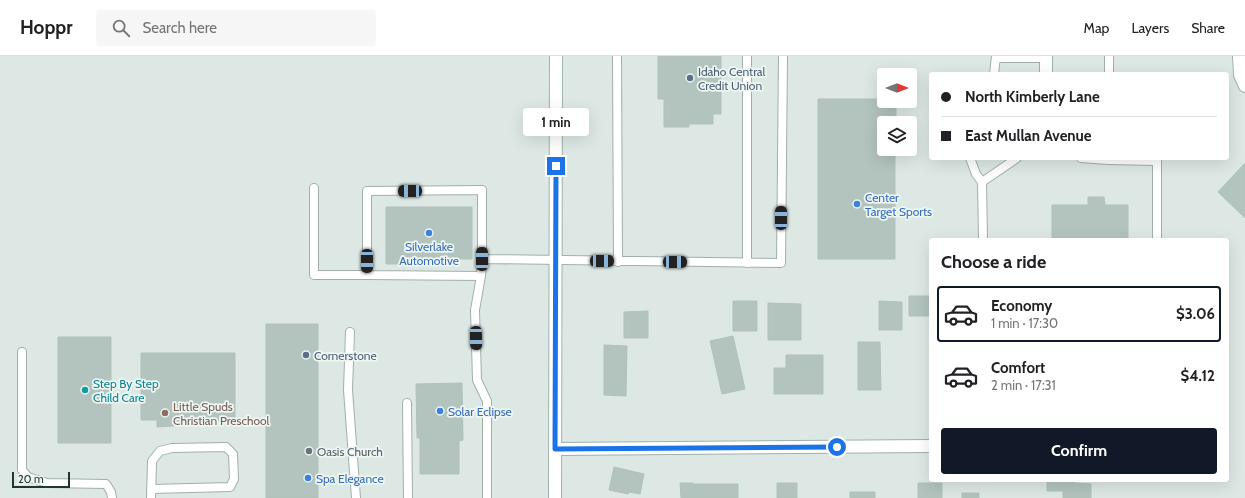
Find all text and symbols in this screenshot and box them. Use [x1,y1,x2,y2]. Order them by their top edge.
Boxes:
search box [96,10,376,46]
text: Hoppr [20,16,72,39]
icon: search [110,17,132,39]
text: Search here [142,19,217,37]
text: Map [1084,19,1109,37]
text: Layers [1131,19,1169,37]
text: Share [1191,19,1225,37]
place label: Idaho Central Credit Union [698,64,766,93]
north arrow [877,68,917,108]
map controls [877,68,917,156]
marker: Idaho Central Credit Union [685,73,695,83]
text: North Kimberly Lane [965,88,1100,106]
callout: 1 min [523,108,589,136]
text: 1 min [541,114,571,130]
button: layers [877,116,917,156]
text: East Mullan Avenue [965,127,1092,145]
route end [547,157,565,175]
car [398,185,422,197]
place label: Center Target Sports [865,190,932,219]
marker: Center Target Sports [852,199,862,209]
car [775,206,787,230]
marker: Silverlake Automotive [424,228,434,238]
place label: Silverlake Automotive [399,239,459,268]
car [476,247,488,271]
car [361,249,373,273]
text: Choose a ride [941,251,1046,273]
car [590,255,614,267]
car [663,256,687,268]
icon: car [943,296,979,332]
text: Economy [991,297,1052,315]
text: $3.06 [1176,305,1215,323]
text: 1 min · 17:30 [991,315,1058,331]
car [470,326,482,350]
place label: Cornerstone [314,348,377,363]
marker: Cornerstone [301,350,311,360]
icon: car [943,358,979,394]
text: Comfort [991,359,1045,377]
text: $4.12 [1180,367,1215,385]
place label: Step By Step Child Care [93,376,159,405]
text: 2 min · 17:31 [991,377,1056,393]
marker: Step By Step Child Care [80,385,90,395]
place label: Little Spuds Christian Preschool [173,399,270,428]
place label: Solar Eclipse [448,404,512,419]
marker: Solar Eclipse [435,406,445,416]
marker: Little Spuds Christian Preschool [160,408,170,418]
button: Confirm [941,428,1217,474]
route start [828,438,846,456]
place label: Oasis Church [317,444,383,459]
marker: Oasis Church [304,446,314,456]
scale bar [12,470,70,489]
place label: Spa Elegance [316,471,384,486]
text: 20 m [18,472,44,486]
marker: Spa Elegance [303,473,313,483]

